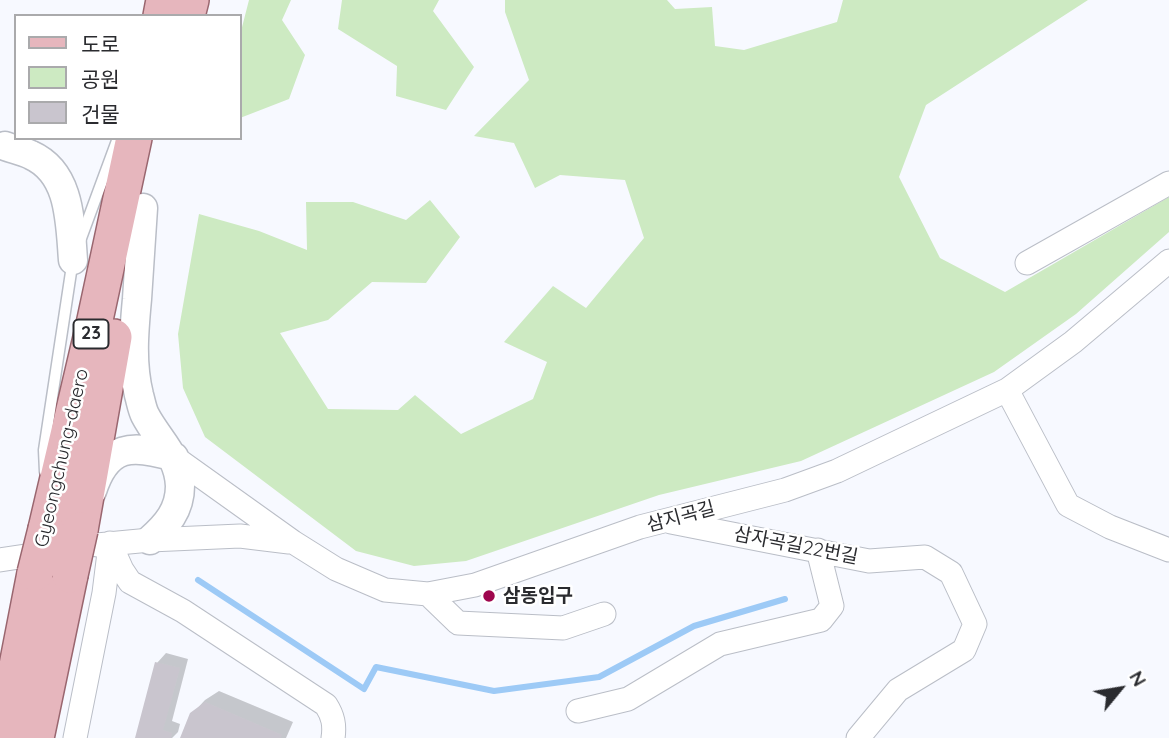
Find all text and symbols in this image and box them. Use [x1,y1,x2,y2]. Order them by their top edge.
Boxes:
legend [14,14,242,140]
text: 도로 [81,31,120,57]
text: 공원 [81,66,120,92]
text: 건물 [81,101,120,127]
road number: 23 [74,320,108,348]
street label: Gyeongchung-daero [30,367,94,549]
street label: 삼지곡길 [644,497,718,537]
street label: 삼자곡길22번길 [732,523,860,569]
place label: 삼동입구 [503,585,573,607]
marker: 삼동입구 [481,588,497,604]
north arrow [1085,654,1155,724]
text: N [1124,666,1152,691]

